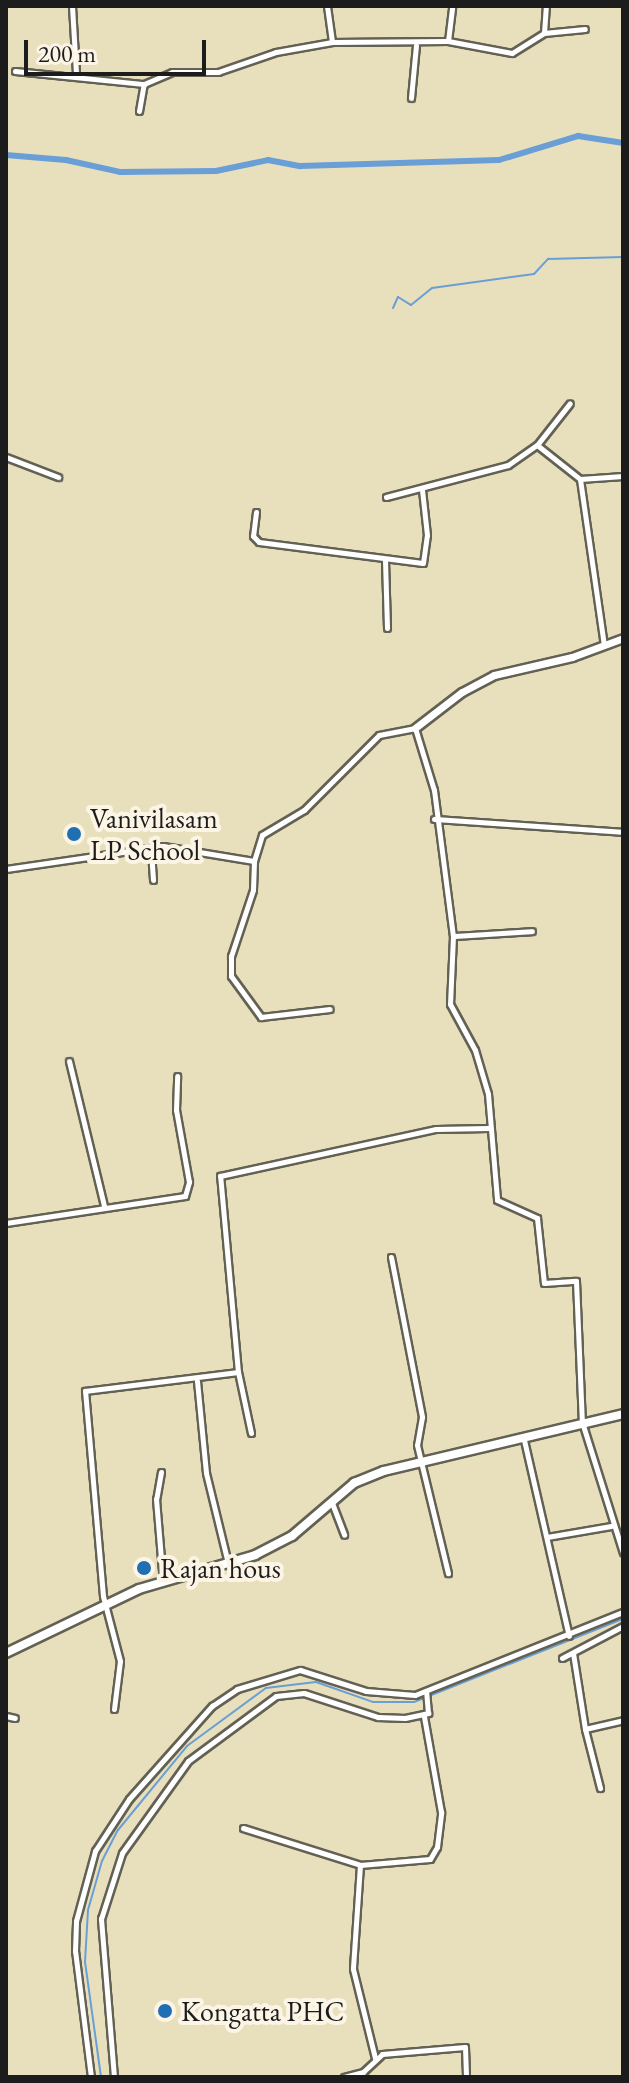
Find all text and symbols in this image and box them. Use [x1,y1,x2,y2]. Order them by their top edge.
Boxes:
scale bar [28,24,210,74]
text: 200 m [38,38,96,69]
place label: Vanivilasam LP School [90,801,218,867]
marker: Vanivilasam LP School [65,825,83,843]
place label: Rajan hous [160,1551,281,1585]
marker: Rajan hous [135,1559,153,1577]
place label: Kongatta PHC [181,1994,344,2028]
marker: Kongatta PHC [156,2002,174,2020]

